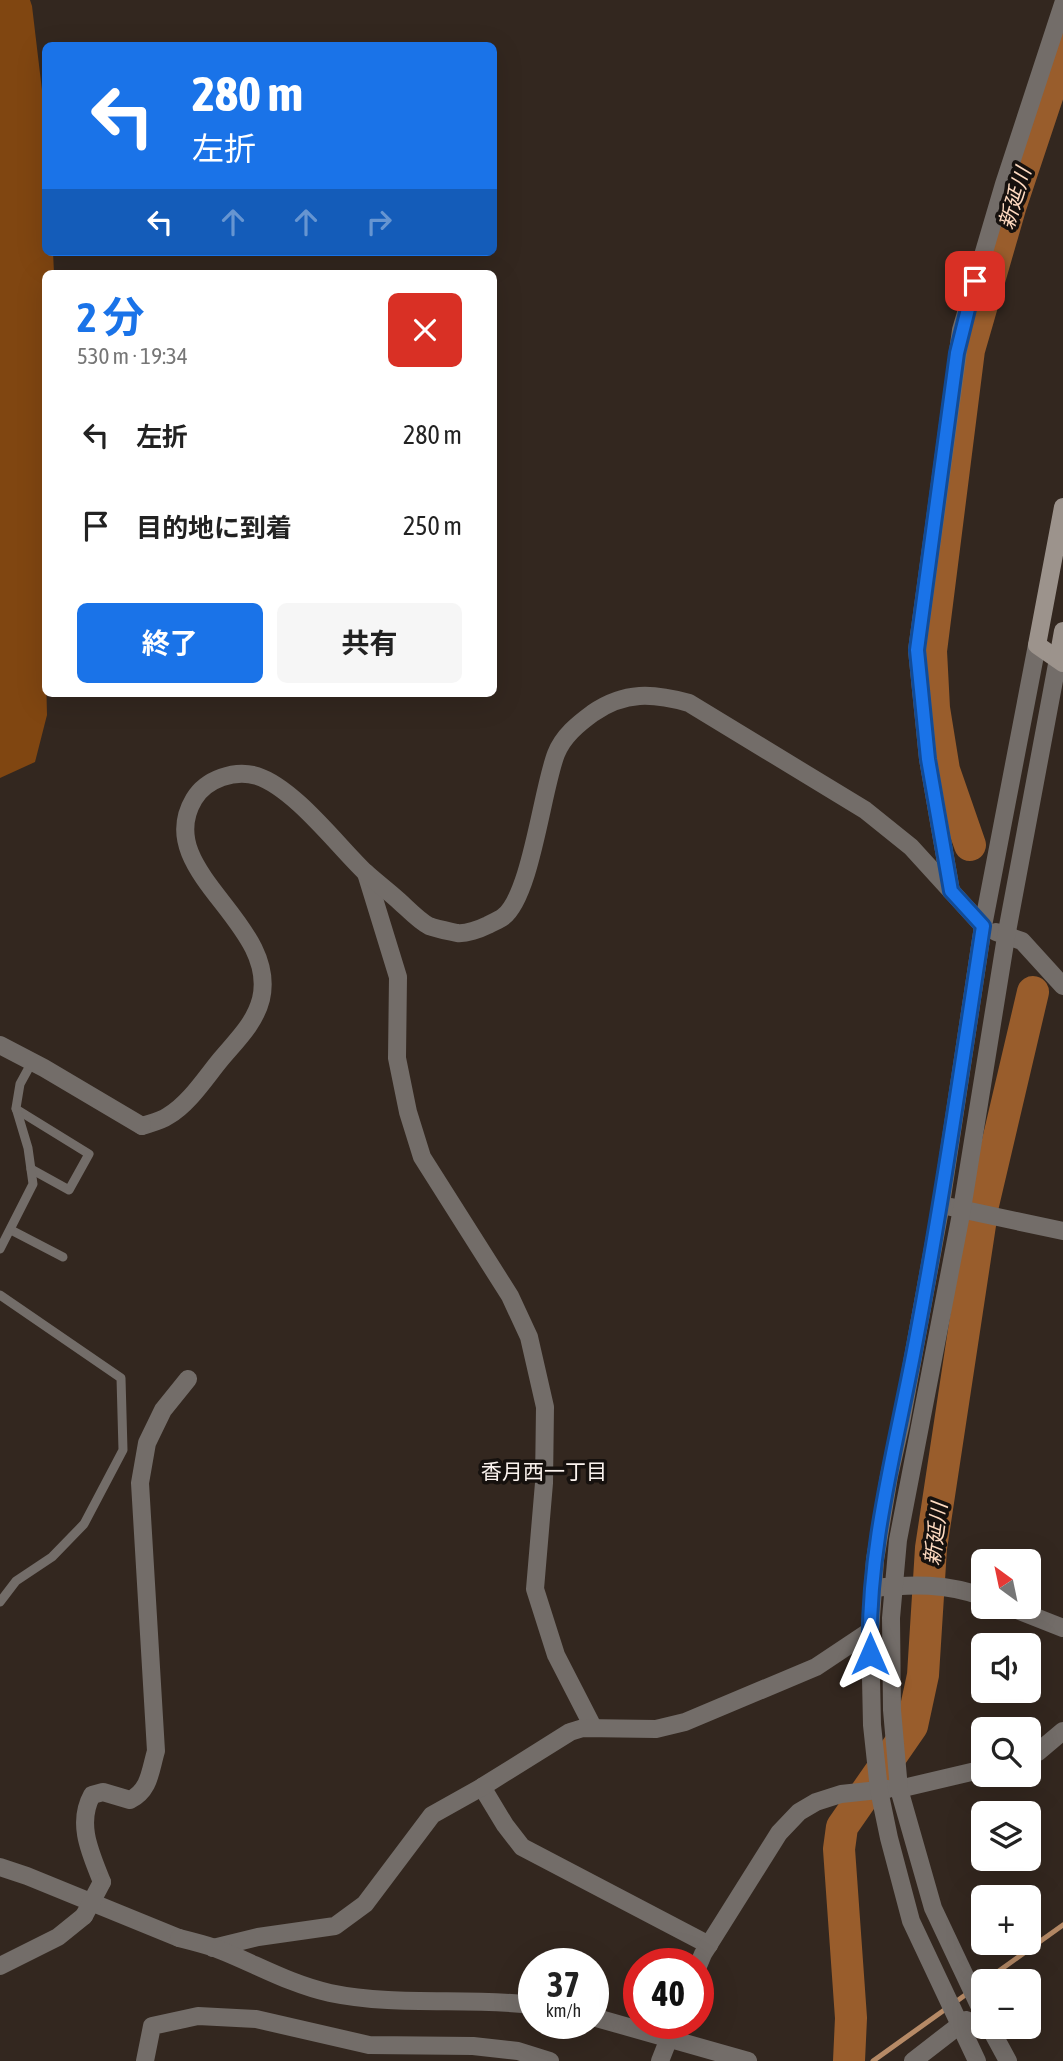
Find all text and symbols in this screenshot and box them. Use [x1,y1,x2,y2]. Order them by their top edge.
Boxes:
text: 280 m [192,65,303,121]
icon: left [77,70,168,161]
text: 左折 [192,130,256,167]
water label: 新延川 [993,162,1035,232]
icon: left [141,203,179,241]
icon: ahead [214,203,252,241]
icon: ahead [287,203,325,241]
icon: right [360,203,398,241]
pin [945,251,1005,311]
icon: arrive [956,262,994,300]
text: 2 分 [77,293,145,341]
button: close [388,293,462,367]
text: 530 m · 19:34 [77,343,188,369]
icon: left [77,416,115,454]
text: 280 m [403,420,462,450]
text: 左折 [136,422,188,452]
icon: arrive [77,507,115,545]
text: 250 m [403,511,462,541]
text: 目的地に到着 [136,513,292,543]
button: 終了 [77,603,263,683]
button: 共有 [277,603,462,683]
district label: 香月西一丁目 [481,1459,607,1483]
water label: 新延川 [919,1499,951,1567]
north arrow [971,1549,1041,1619]
map controls [971,1549,1041,2039]
position arrow [833,1617,907,1691]
button: sound [971,1633,1041,1703]
button: search [971,1717,1041,1787]
button: layers [971,1801,1041,1871]
button: + [971,1885,1041,1955]
speed limit sign: 40 [623,1948,714,2039]
text: 37 [547,1964,580,2004]
button: − [971,1969,1041,2039]
text: km/h [546,2000,581,2021]

